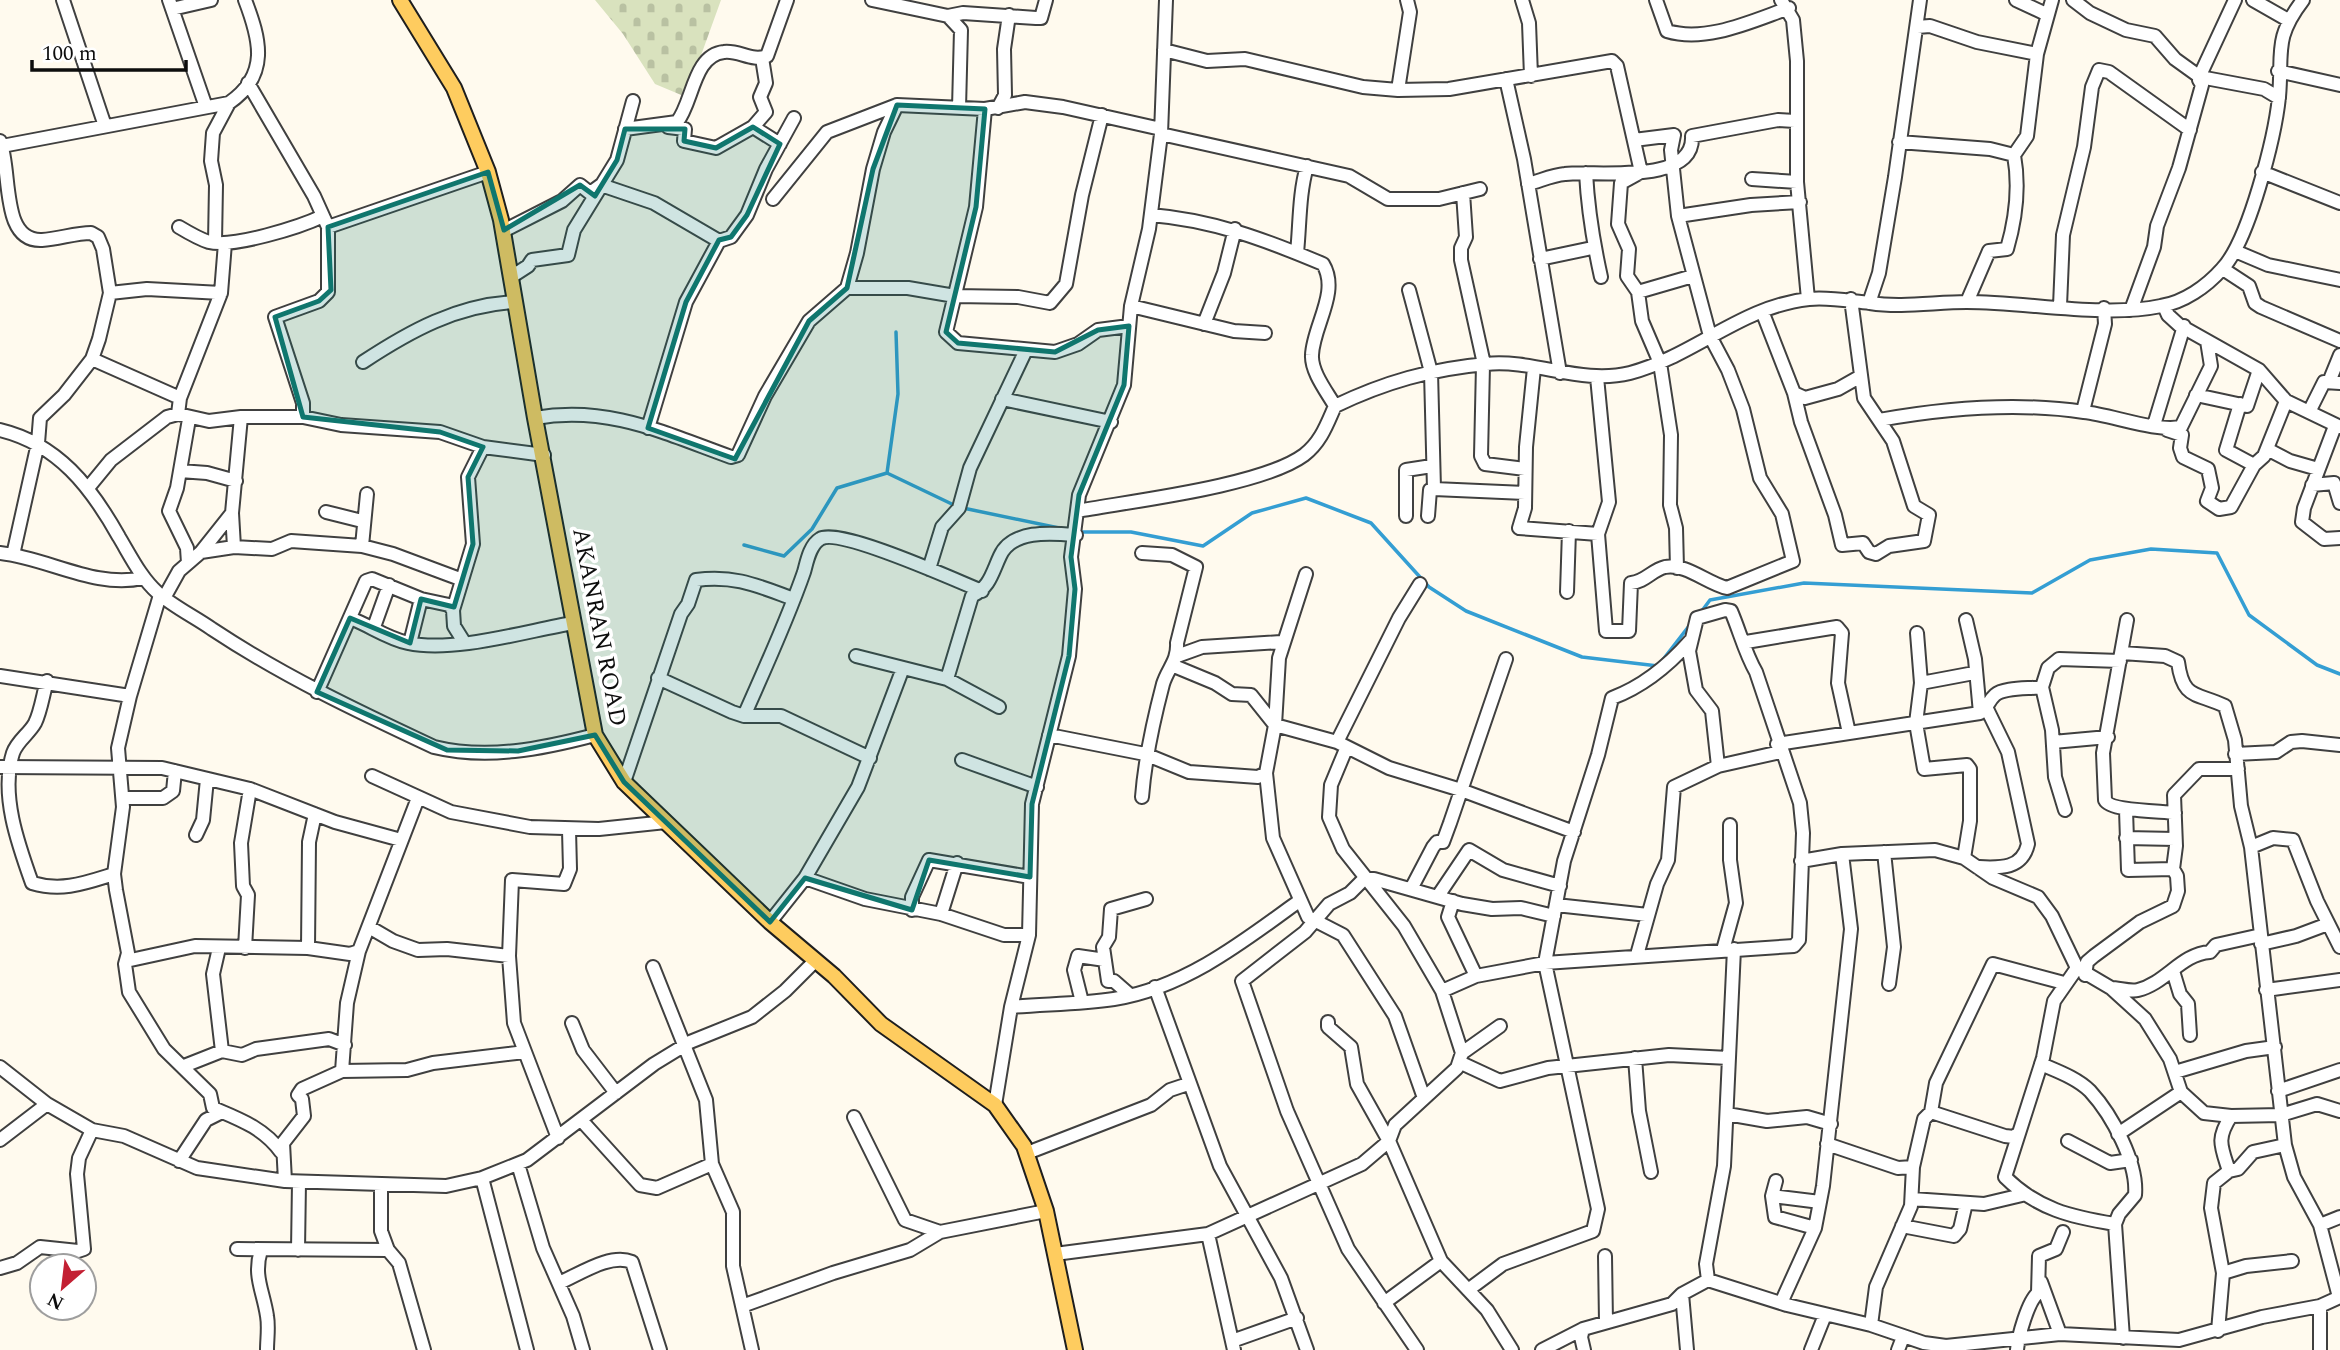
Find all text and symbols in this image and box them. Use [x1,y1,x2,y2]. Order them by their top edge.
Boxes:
scale bar [32,28,186,72]
text: 100 m [42,38,97,70]
street label: AKANRAN ROAD [562,525,636,730]
north arrow [28,1252,98,1322]
text: N [42,1284,69,1317]

